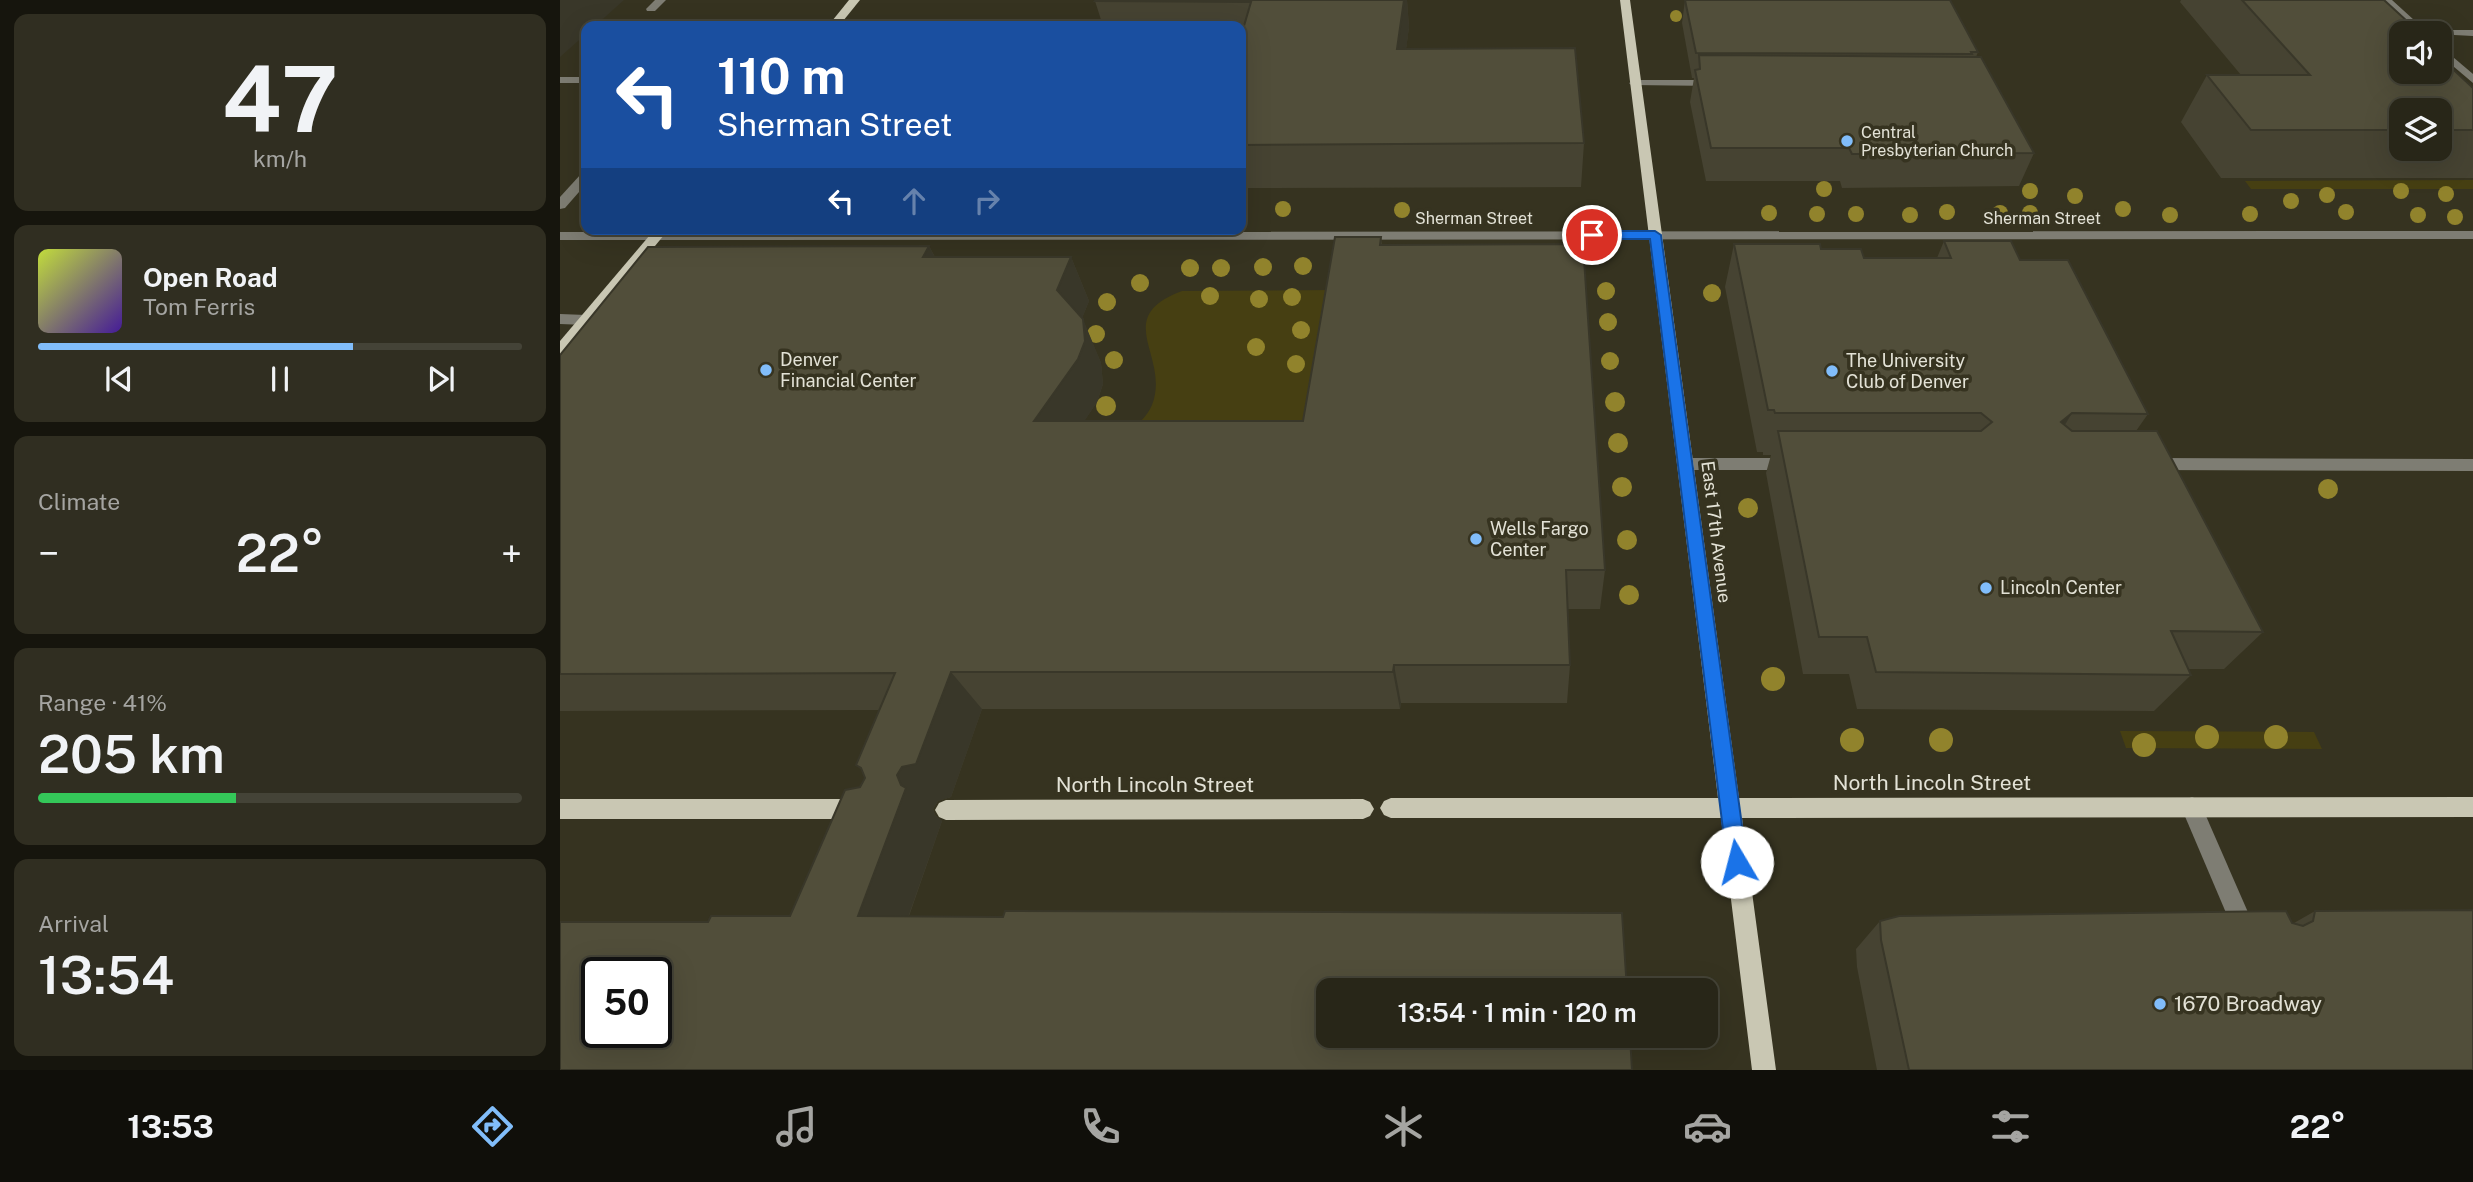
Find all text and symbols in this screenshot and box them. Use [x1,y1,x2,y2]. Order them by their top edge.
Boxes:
map controls [2389,21,2452,161]
button: sound [2389,21,2452,84]
text: 47 [222,46,338,152]
text: 110 m [717,47,845,105]
icon: left [602,49,693,140]
button: layers [2389,98,2452,161]
text: Sherman Street [717,106,953,143]
place label: Central Presbyterian Church [1861,123,2013,160]
marker: Central Presbyterian Church [1839,133,1855,149]
text: km/h [253,145,307,172]
icon: left [822,182,860,220]
icon: ahead [895,182,933,220]
icon: right [968,182,1006,220]
pin [1562,205,1622,265]
street label: Sherman Street [1415,209,1533,228]
street label: Sherman Street [1983,209,2101,228]
icon: arrive [1573,216,1611,254]
text: Open Road [143,262,278,293]
text: Tom Ferris [143,293,255,320]
place label: Denver Financial Center [780,349,916,391]
place label: The University Club of Denver [1846,350,1969,392]
icon: previous [100,360,138,398]
icon: pause [261,360,299,398]
icon: next [422,360,460,398]
marker: Denver Financial Center [758,362,774,378]
marker: The University Club of Denver [1824,363,1840,379]
street label: East 17th Avenue [1697,460,1736,604]
text: Climate [38,488,120,515]
place label: Wells Fargo Center [1490,518,1589,560]
text: 22° [236,523,324,584]
text: − [38,531,59,576]
text: + [501,531,522,576]
marker: Wells Fargo Center [1468,531,1484,547]
place label: Lincoln Center [2000,577,2122,598]
marker: Lincoln Center [1978,580,1994,596]
text: Range · 41% [38,689,167,716]
text: 205 km [38,724,225,785]
street label: North Lincoln Street [1833,770,2031,795]
street label: North Lincoln Street [1056,772,1254,797]
position arrow [1700,825,1774,899]
text: Arrival [38,910,109,937]
text: 13:54 [38,945,174,1006]
speed limit sign: 50 [581,957,672,1048]
place label: 1670 Broadway [2174,991,2322,1016]
marker: 1670 Broadway [2152,996,2168,1012]
text: 13:54 · 1 min · 120 m [1397,997,1637,1028]
icon: directions [468,1102,517,1151]
icon: music [772,1102,821,1151]
icon: phone [1076,1102,1125,1151]
icon: climate [1379,1102,1428,1151]
icon: car [1683,1102,1732,1151]
icon: filters [1986,1102,2035,1151]
text: 13:53 [127,1108,214,1145]
text: 22° [2290,1108,2346,1145]

